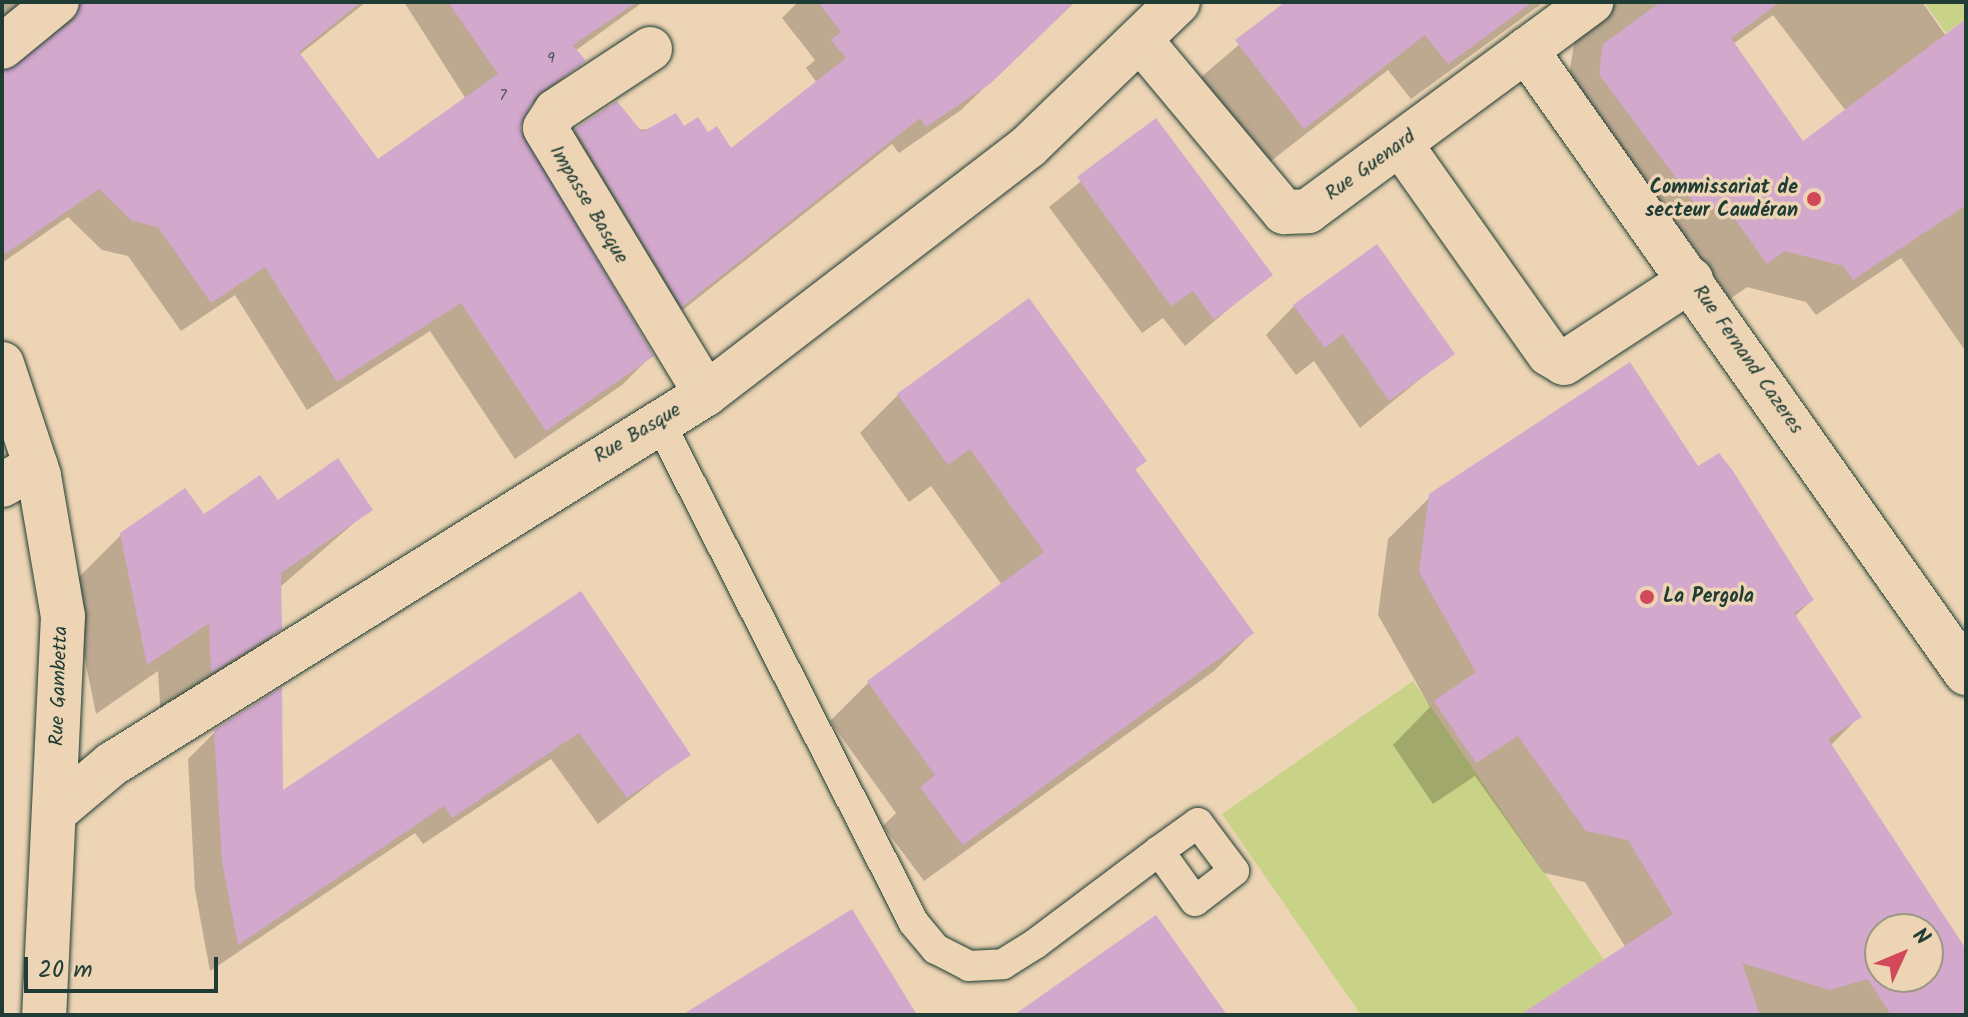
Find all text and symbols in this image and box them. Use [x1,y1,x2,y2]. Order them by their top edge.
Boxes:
house number: 9 [547,49,555,69]
house number: 7 [499,86,507,106]
street label: Rue Guenard [1321,125,1421,207]
street label: Impasse Basque [543,141,633,269]
place label: Commissariat de secteur Caudéran [1645,176,1798,223]
marker: Commissariat de secteur Caudéran [1805,190,1823,208]
street label: Rue Fernand Cazeres [1687,281,1807,439]
street label: Rue Basque [590,399,686,469]
place label: La Pergola [1663,585,1754,609]
marker: La Pergola [1638,588,1656,606]
street label: Rue Gambetta [46,626,74,746]
north arrow [1864,913,1944,993]
text: N [1903,920,1938,955]
scale bar [28,941,222,991]
text: 20 m [38,951,93,990]

